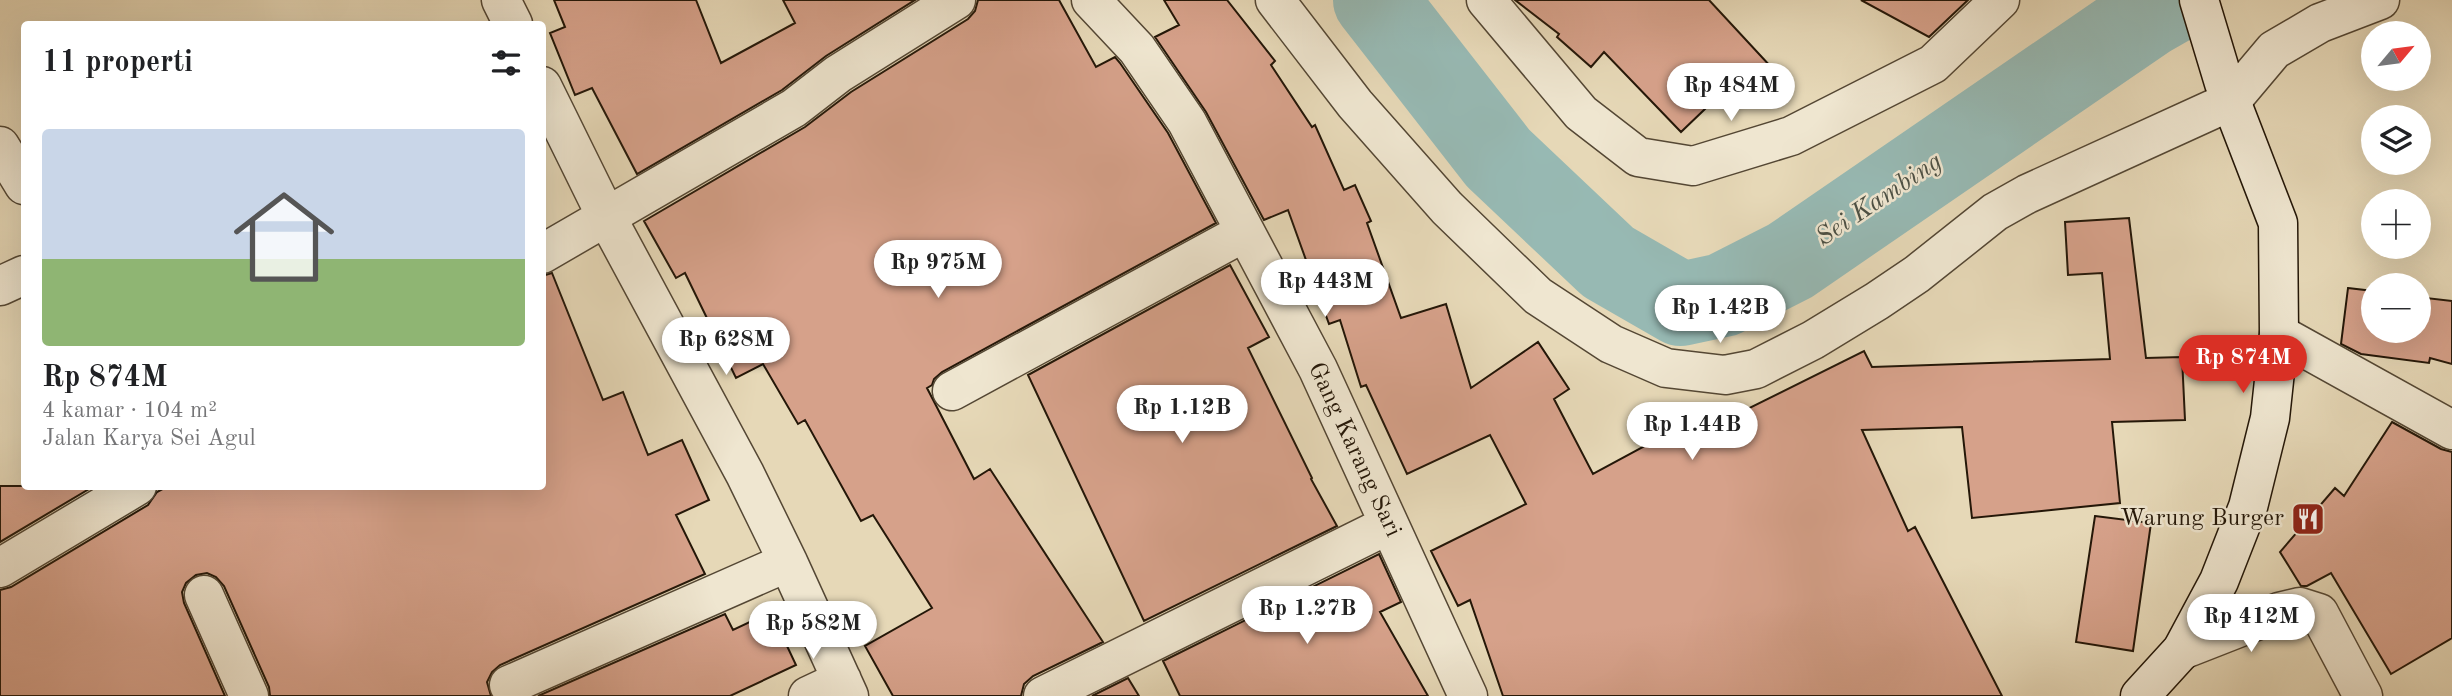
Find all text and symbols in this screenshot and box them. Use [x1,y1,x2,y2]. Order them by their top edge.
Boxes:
north arrow [2361,21,2431,91]
map controls [2361,21,2431,343]
icon: filters [487,44,525,82]
text: 11 properti [42,48,193,78]
pin: Rp 484M [1666,64,1796,123]
text: Rp 484M [1683,74,1779,97]
button: layers [2361,105,2431,175]
water label: Sei Kambing [1811,148,1947,252]
icon: home [221,174,347,300]
button: + [2361,189,2431,259]
pin: Rp 975M [873,240,1003,300]
text: Rp 975M [890,251,986,274]
pin: Rp 443M [1260,260,1390,319]
text: Rp 443M [1277,270,1373,293]
button: − [2361,273,2431,343]
pin: Rp 1.42B [1648,286,1792,345]
text: Rp 1.42B [1671,296,1769,319]
pin: Rp 628M [661,318,791,377]
text: Rp 628M [678,328,774,351]
pin: Rp 874M [2178,336,2308,395]
text: Rp 874M [2195,346,2291,369]
street label: Gang Karang Sari [1303,359,1405,541]
text: Rp 874M [42,363,168,393]
pin: Rp 1.12B [1110,386,1254,445]
text: Rp 1.12B [1133,396,1231,419]
text: 4 kamar · 104 m² [42,399,217,422]
pin: Rp 1.44B [1620,402,1764,462]
text: Rp 1.44B [1643,413,1741,436]
text: Jalan Karya Sei Agul [42,427,256,450]
restaurant icon: Warung Burger [2289,500,2327,538]
place label: Warung Burger [2120,507,2284,531]
pin: Rp 1.27B [1235,586,1379,646]
pin: Rp 412M [2186,594,2316,654]
text: Rp 1.27B [1258,597,1356,620]
pin: Rp 582M [748,602,878,661]
text: Rp 412M [2203,605,2299,628]
text: Rp 582M [765,612,861,635]

